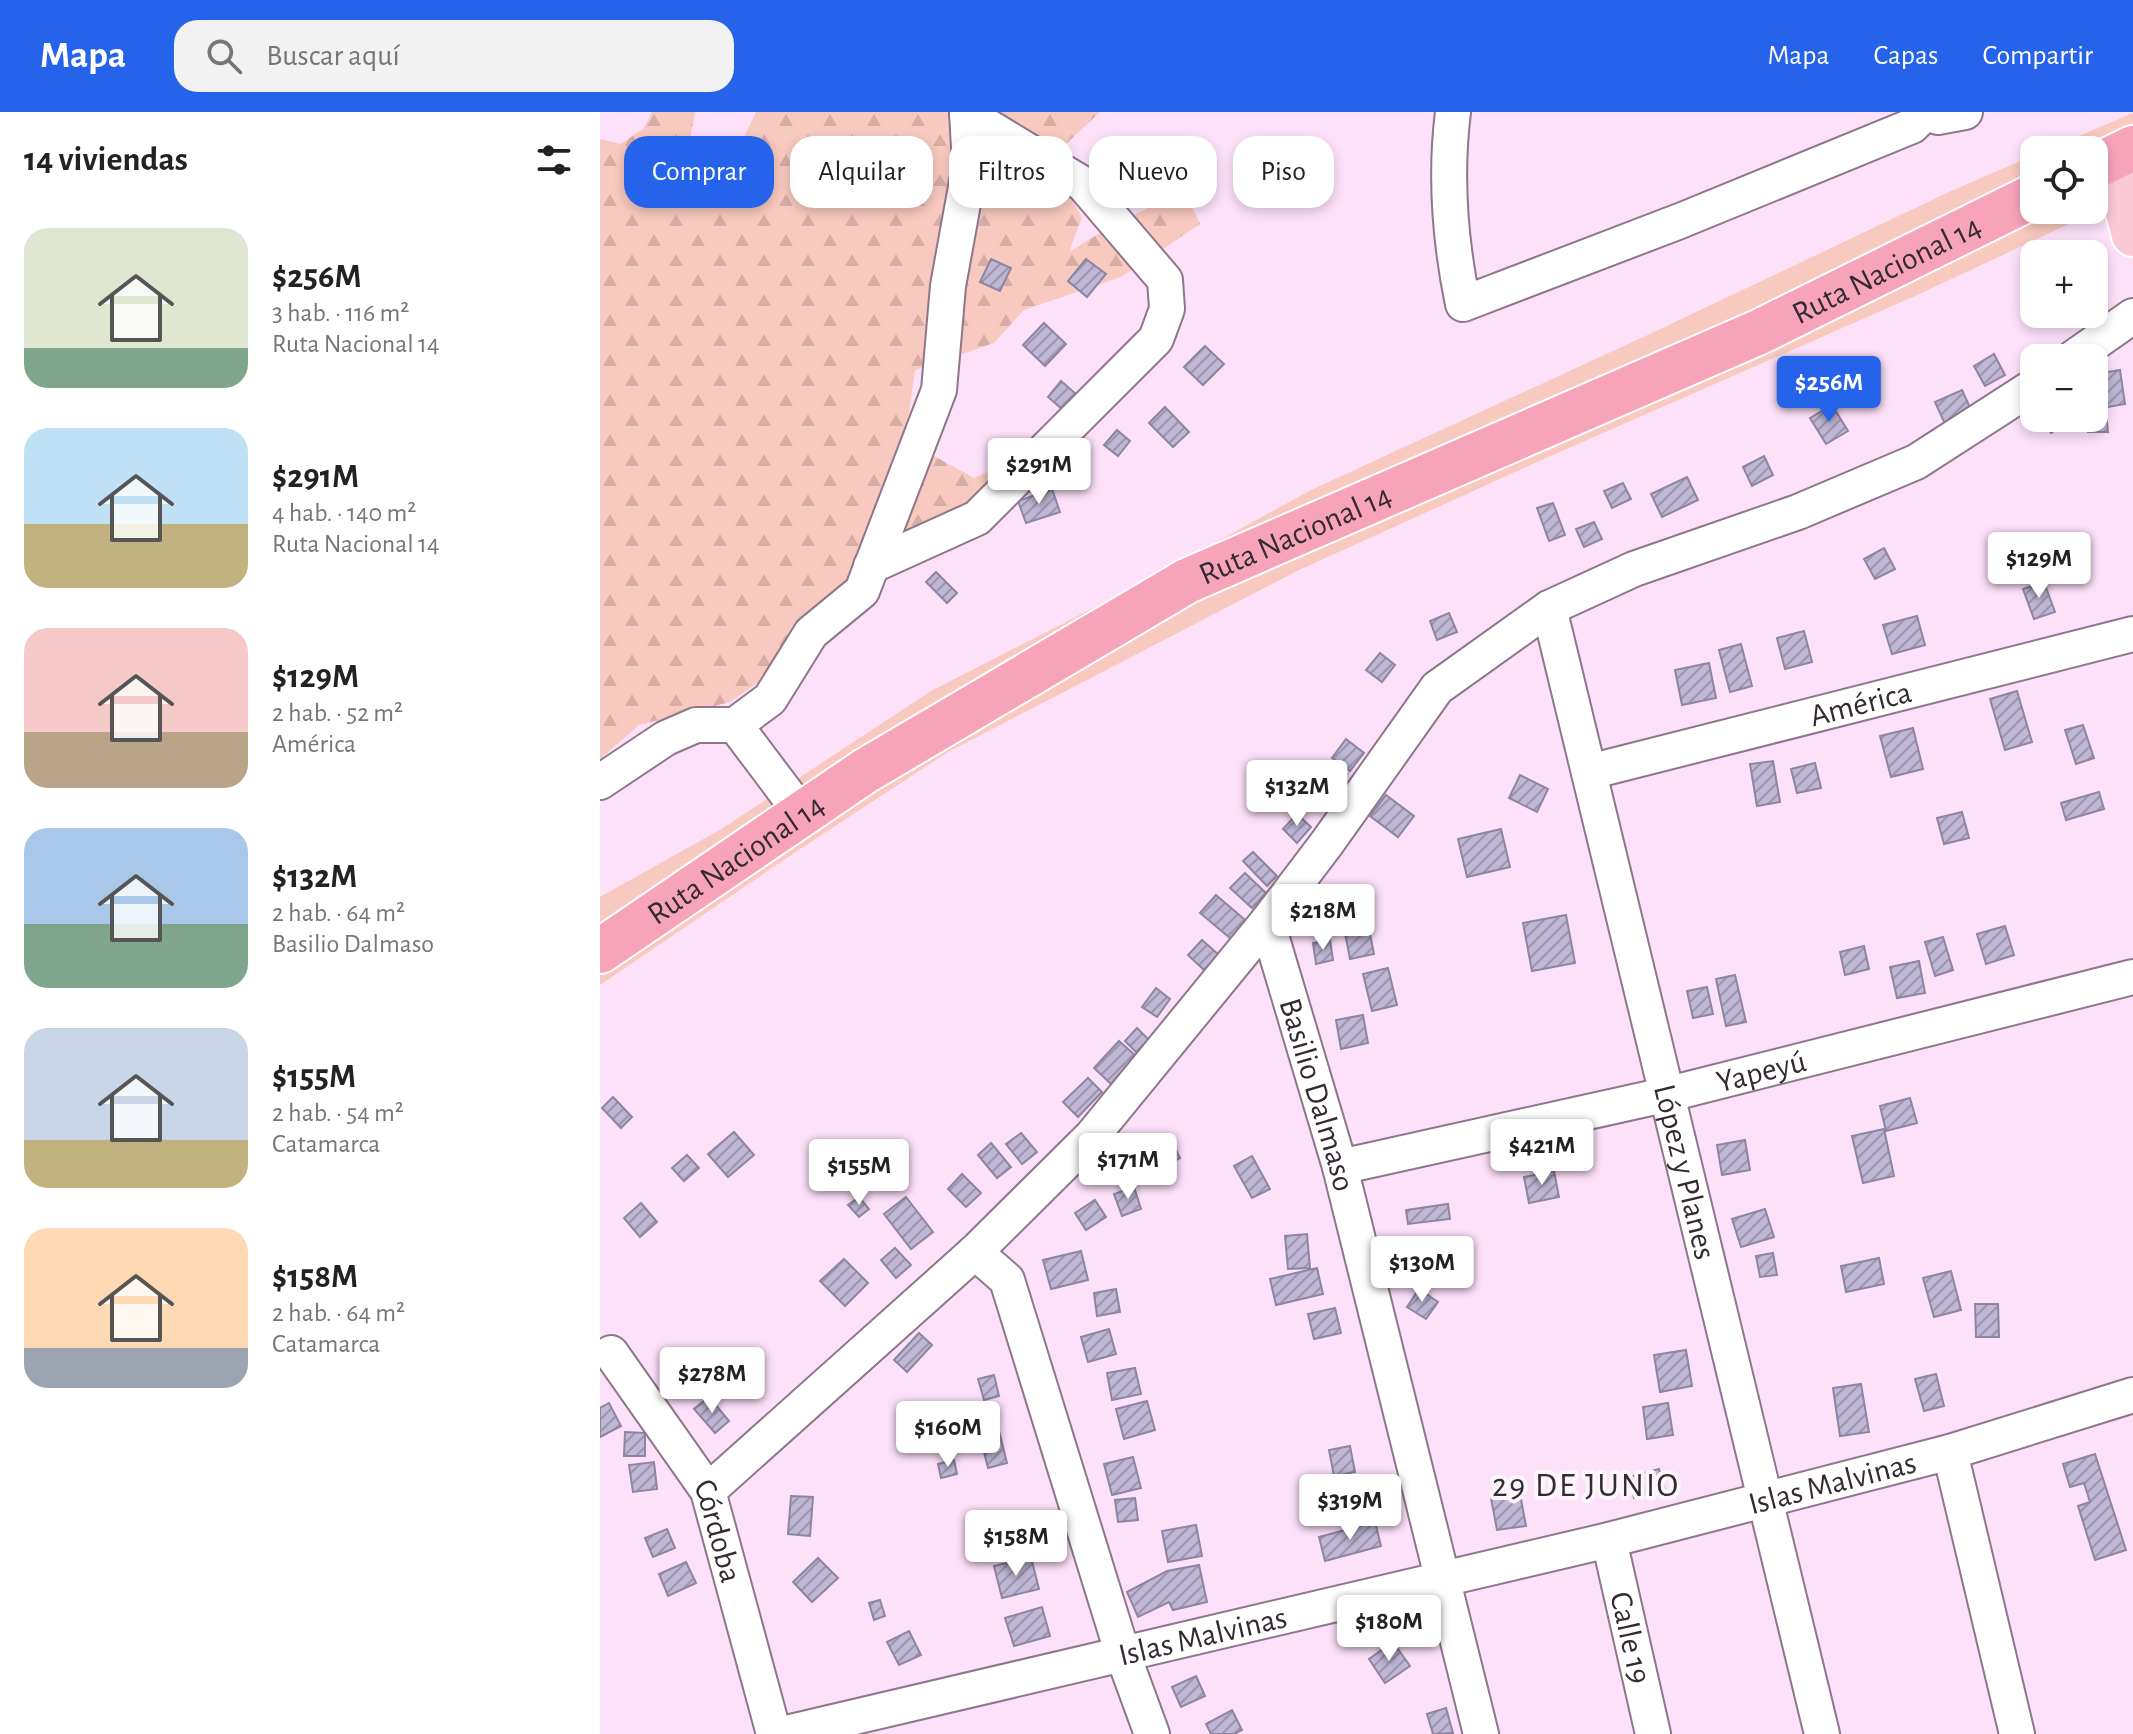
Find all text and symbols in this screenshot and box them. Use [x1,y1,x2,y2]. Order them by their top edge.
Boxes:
search box [174,20,734,92]
icon: search [202,34,246,78]
text: Mapa [40,37,126,75]
text: Buscar aquí [266,41,400,71]
text: Mapa [1767,42,1829,70]
text: Capas [1873,42,1938,70]
text: Compartir [1982,42,2093,70]
chip: Comprar [624,136,774,208]
chip: Alquilar [790,136,933,208]
chip: Filtros [949,136,1073,208]
chip: Nuevo [1089,136,1217,208]
chip: Piso [1233,136,1334,208]
map controls [2020,136,2108,432]
button: locate [2020,136,2108,224]
icon: filters [532,138,576,182]
text: 14 viviendas [24,143,188,177]
street label: Ruta Nacional 14 [1787,210,1986,330]
button: + [2020,240,2108,328]
icon: home [88,260,184,356]
text: $256M [272,260,362,294]
text: 3 hab. · 116 m² [272,300,409,326]
text: Ruta Nacional 14 [272,331,439,357]
button: − [2020,344,2108,432]
pin: $256M [1773,356,1885,424]
text: $256M [1795,369,1863,395]
pin: $291M [983,438,1095,506]
text: $291M [1006,451,1072,477]
icon: home [88,460,184,556]
text: $291M [272,460,359,494]
street label: Ruta Nacional 14 [1194,479,1396,591]
text: 4 hab. · 140 m² [272,500,416,526]
text: Ruta Nacional 14 [272,531,439,557]
pin: $129M [1983,532,2095,600]
text: $129M [2006,545,2072,571]
icon: home [88,660,184,756]
text: $129M [272,660,359,694]
street label: América [1807,676,1915,732]
text: 2 hab. · 52 m² [272,700,403,726]
text: América [272,731,356,757]
pin: $132M [1241,760,1353,828]
text: $132M [1264,773,1330,799]
street label: Ruta Nacional 14 [642,789,830,931]
icon: home [88,860,184,956]
text: $132M [272,860,357,894]
pin: $218M [1267,884,1379,952]
text: $218M [1290,897,1356,923]
text: 2 hab. · 64 m² [272,900,405,926]
text: Basilio Dalmaso [272,931,434,957]
street label: Basilio Dalmaso [1274,995,1360,1195]
street label: Yapeyú [1713,1045,1809,1098]
icon: home [88,1060,184,1156]
text: $155M [272,1060,356,1094]
street label: López y Planes [1648,1081,1721,1263]
text: 2 hab. · 54 m² [272,1100,404,1126]
pin: $421M [1486,1119,1598,1187]
text: Catamarca [272,1131,380,1157]
text: $421M [1508,1132,1576,1158]
pin: $171M [1072,1133,1184,1201]
pin: $155M [803,1139,915,1207]
text: $171M [1097,1146,1159,1172]
text: $155M [827,1152,891,1178]
pin: $130M [1366,1236,1478,1304]
text: $130M [1389,1249,1455,1275]
icon: home [88,1260,184,1356]
text: $158M [272,1260,358,1294]
text: 2 hab. · 64 m² [272,1300,405,1326]
text: Catamarca [272,1331,380,1357]
pin: $278M [656,1347,768,1415]
text: $278M [678,1360,746,1386]
pin: $160M [892,1401,1004,1469]
text: $160M [914,1414,982,1440]
street label: Islas Malvinas [1745,1446,1920,1520]
district label: 29 DE JUNIO [1492,1469,1680,1503]
street label: Córdoba [688,1473,747,1586]
pin: $319M [1294,1474,1406,1542]
text: $319M [1317,1487,1383,1513]
pin: $158M [960,1510,1072,1578]
text: $158M [983,1523,1049,1549]
street label: Calle 19 [1604,1589,1656,1687]
pin: $180M [1333,1595,1445,1663]
street label: Islas Malvinas [1116,1601,1290,1671]
text: $180M [1355,1608,1423,1634]

